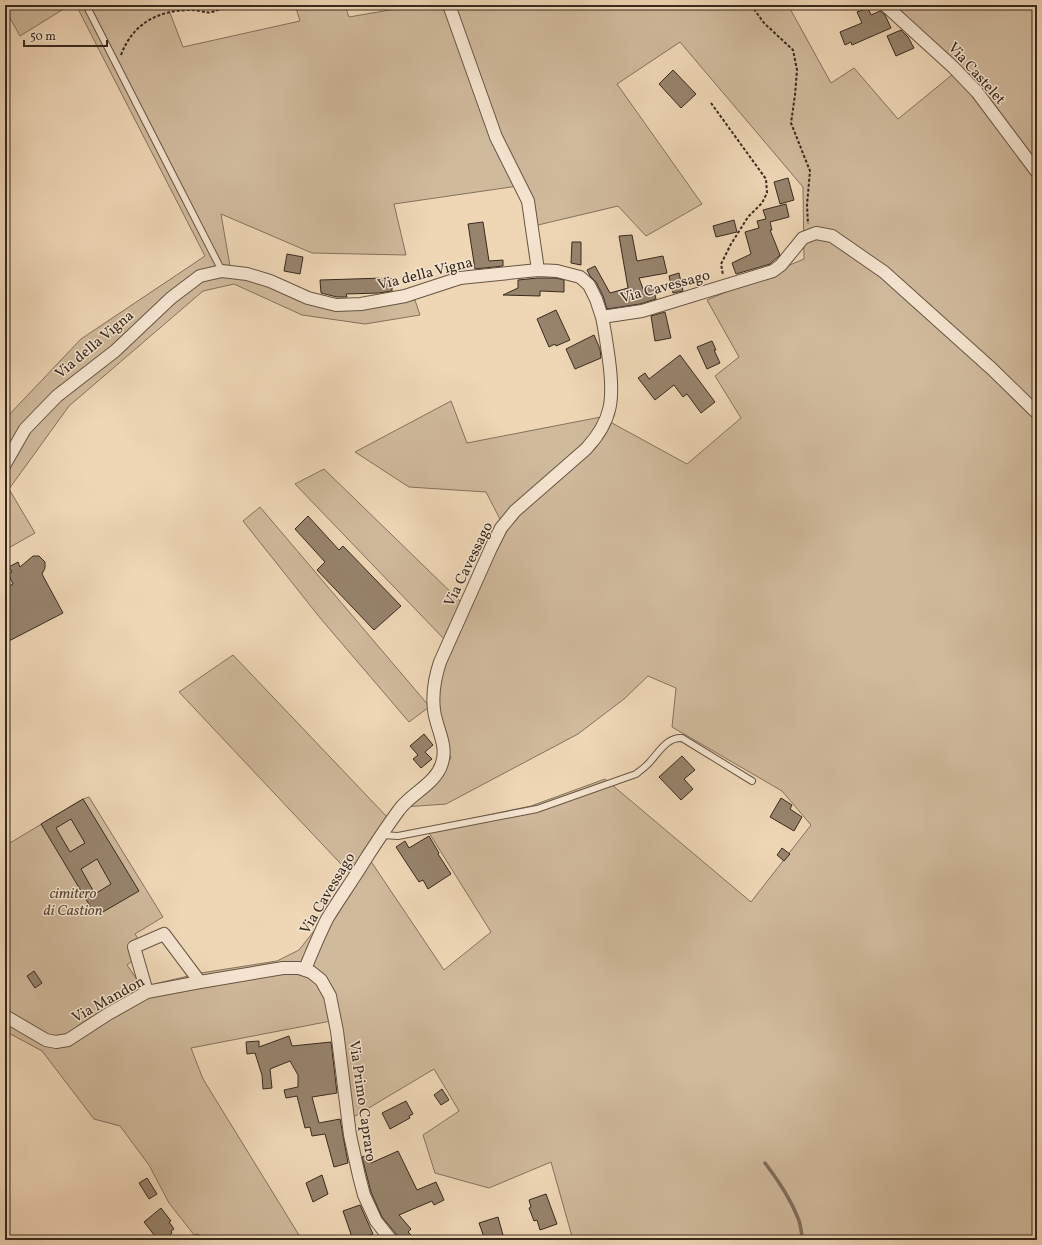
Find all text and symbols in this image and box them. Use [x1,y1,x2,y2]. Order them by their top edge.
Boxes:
scale bar [24,22,107,48]
text: 50 m [30,29,56,45]
street label: Via Castelet [942,38,1010,110]
street label: Via della Vigna [376,253,475,296]
street label: Via Cavessago [618,265,713,310]
street label: Via della Vigna [51,306,139,384]
street label: Via Cavessago [440,519,499,611]
street label: Via Cavessago [296,849,361,939]
park label: cimitero di Castion [44,884,103,922]
street label: Via Mandon [69,972,149,1029]
street label: Via Primo Capraro [343,1039,380,1163]

